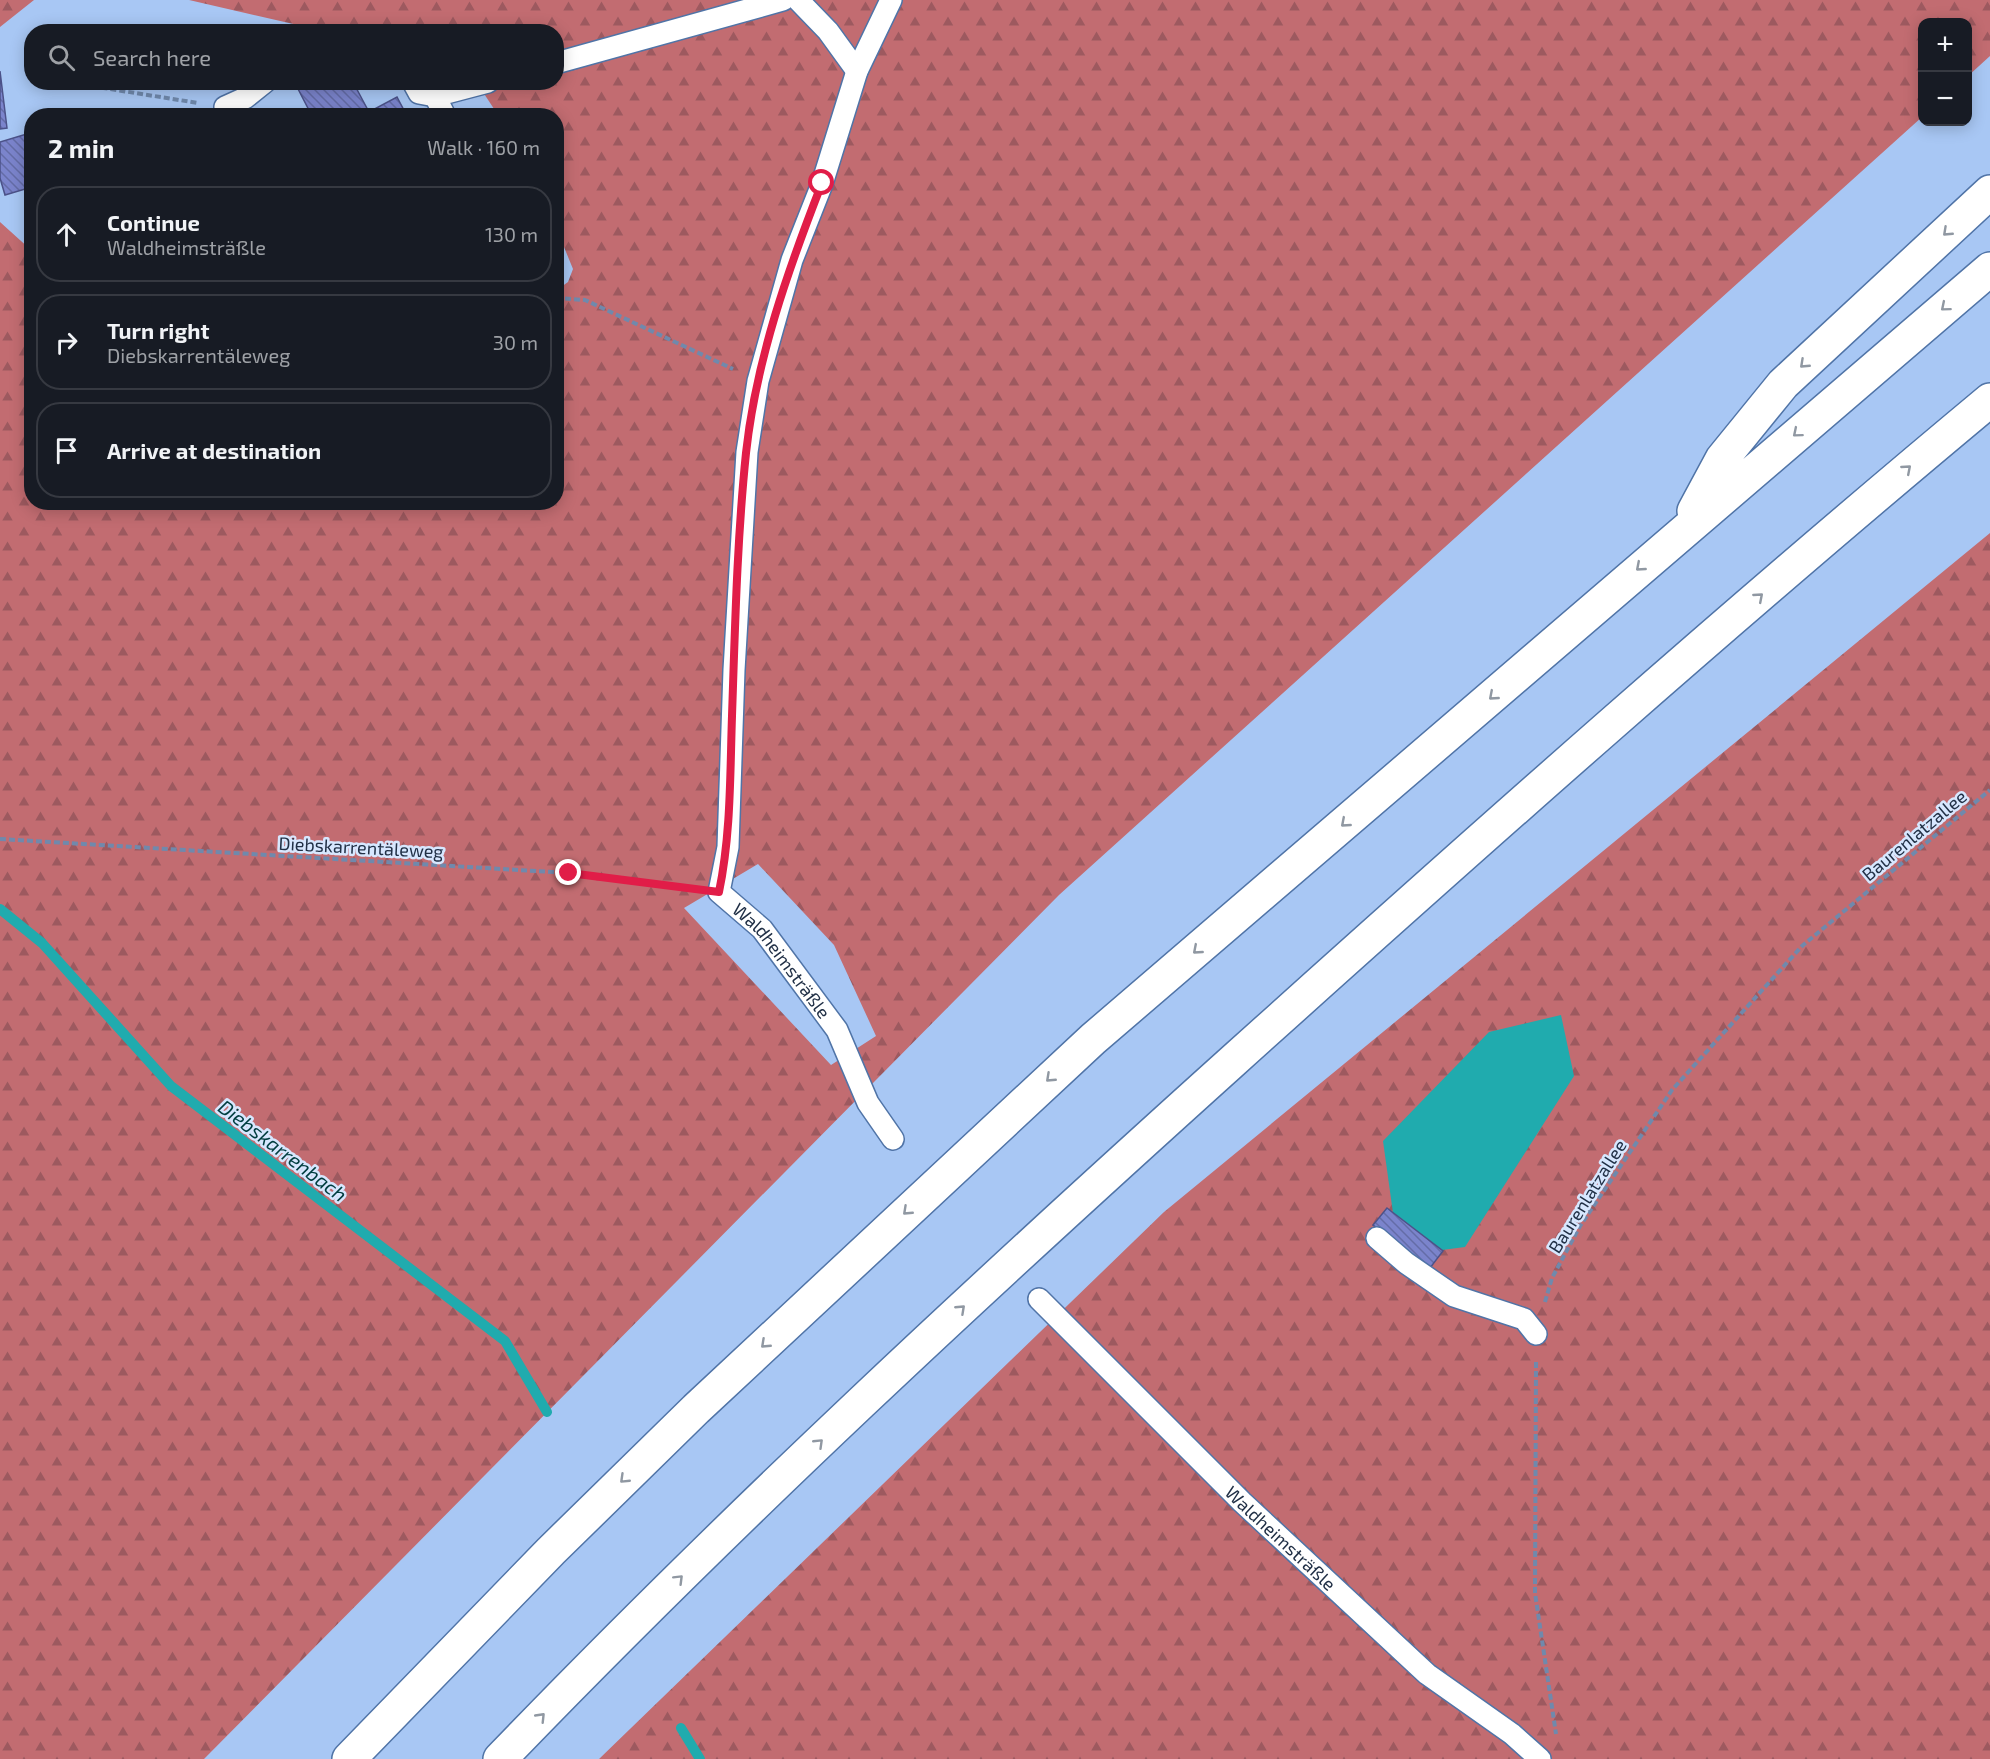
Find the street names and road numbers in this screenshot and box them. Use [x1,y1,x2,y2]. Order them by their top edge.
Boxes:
street label: Baurenlatzallee [1857,785,1971,885]
street label: Diebskarrentäleweg [278,832,444,862]
street label: Waldheimsträßle [728,898,835,1022]
street label: Baurenlatzallee [1543,1135,1631,1257]
street label: Waldheimsträßle [1221,1481,1341,1595]

